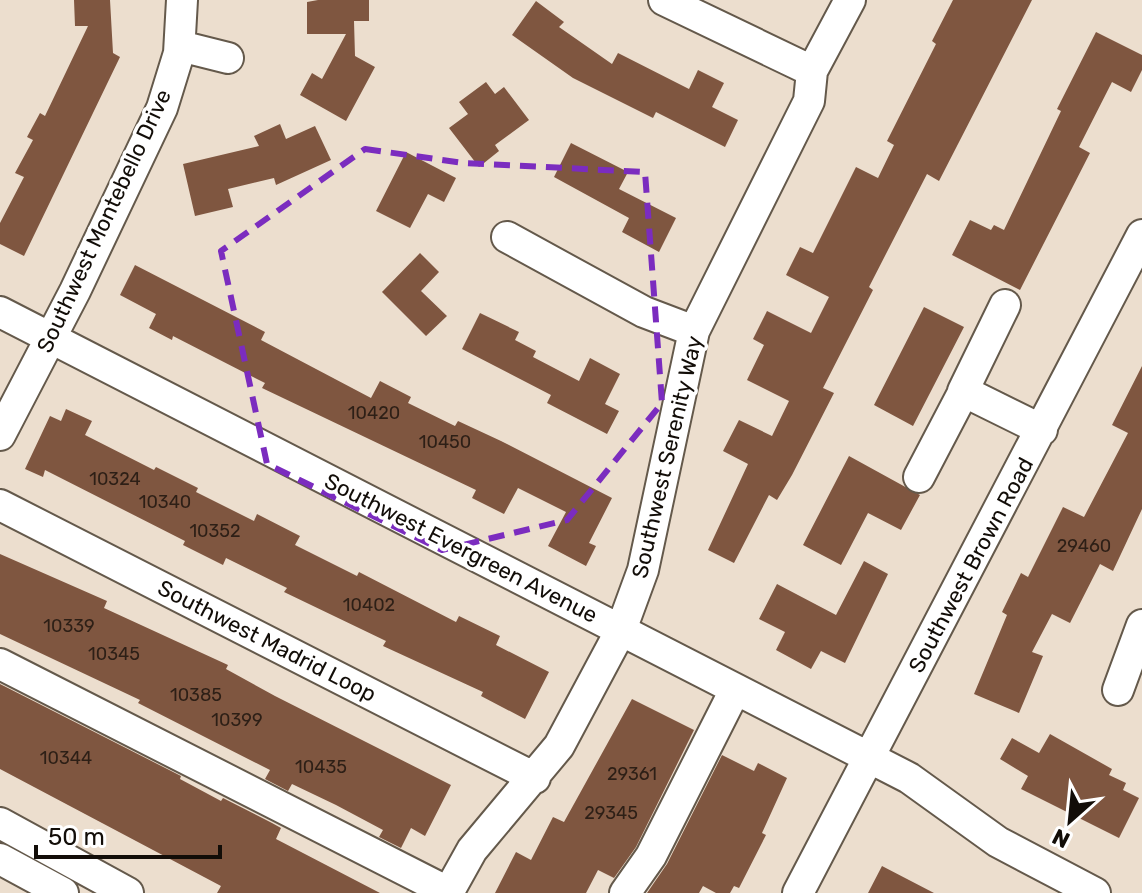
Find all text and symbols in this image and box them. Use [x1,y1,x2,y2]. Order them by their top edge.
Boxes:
street label: Southwest Montebello Drive [31,85,177,357]
street label: Southwest Serenity Way [626,333,708,581]
house number: 10420 [348,402,400,424]
house number: 10450 [419,431,471,453]
street label: Southwest Brown Road [903,453,1039,677]
street label: Southwest Evergreen Avenue [320,467,602,629]
house number: 10324 [89,468,141,490]
house number: 10340 [139,491,191,513]
house number: 10352 [189,520,241,542]
house number: 29460 [1057,535,1111,557]
street label: Southwest Madrid Loop [153,574,381,708]
house number: 10402 [343,594,395,616]
house number: 10339 [43,615,95,637]
house number: 10345 [88,643,140,665]
house number: 10385 [170,684,222,706]
house number: 10399 [211,709,263,731]
house number: 10344 [40,747,92,769]
house number: 10435 [295,756,347,778]
house number: 29361 [607,763,657,785]
north arrow [1030,781,1110,861]
house number: 29345 [584,802,638,824]
scale bar [36,809,220,859]
text: 50 m [48,823,105,851]
text: N [1048,823,1074,854]

